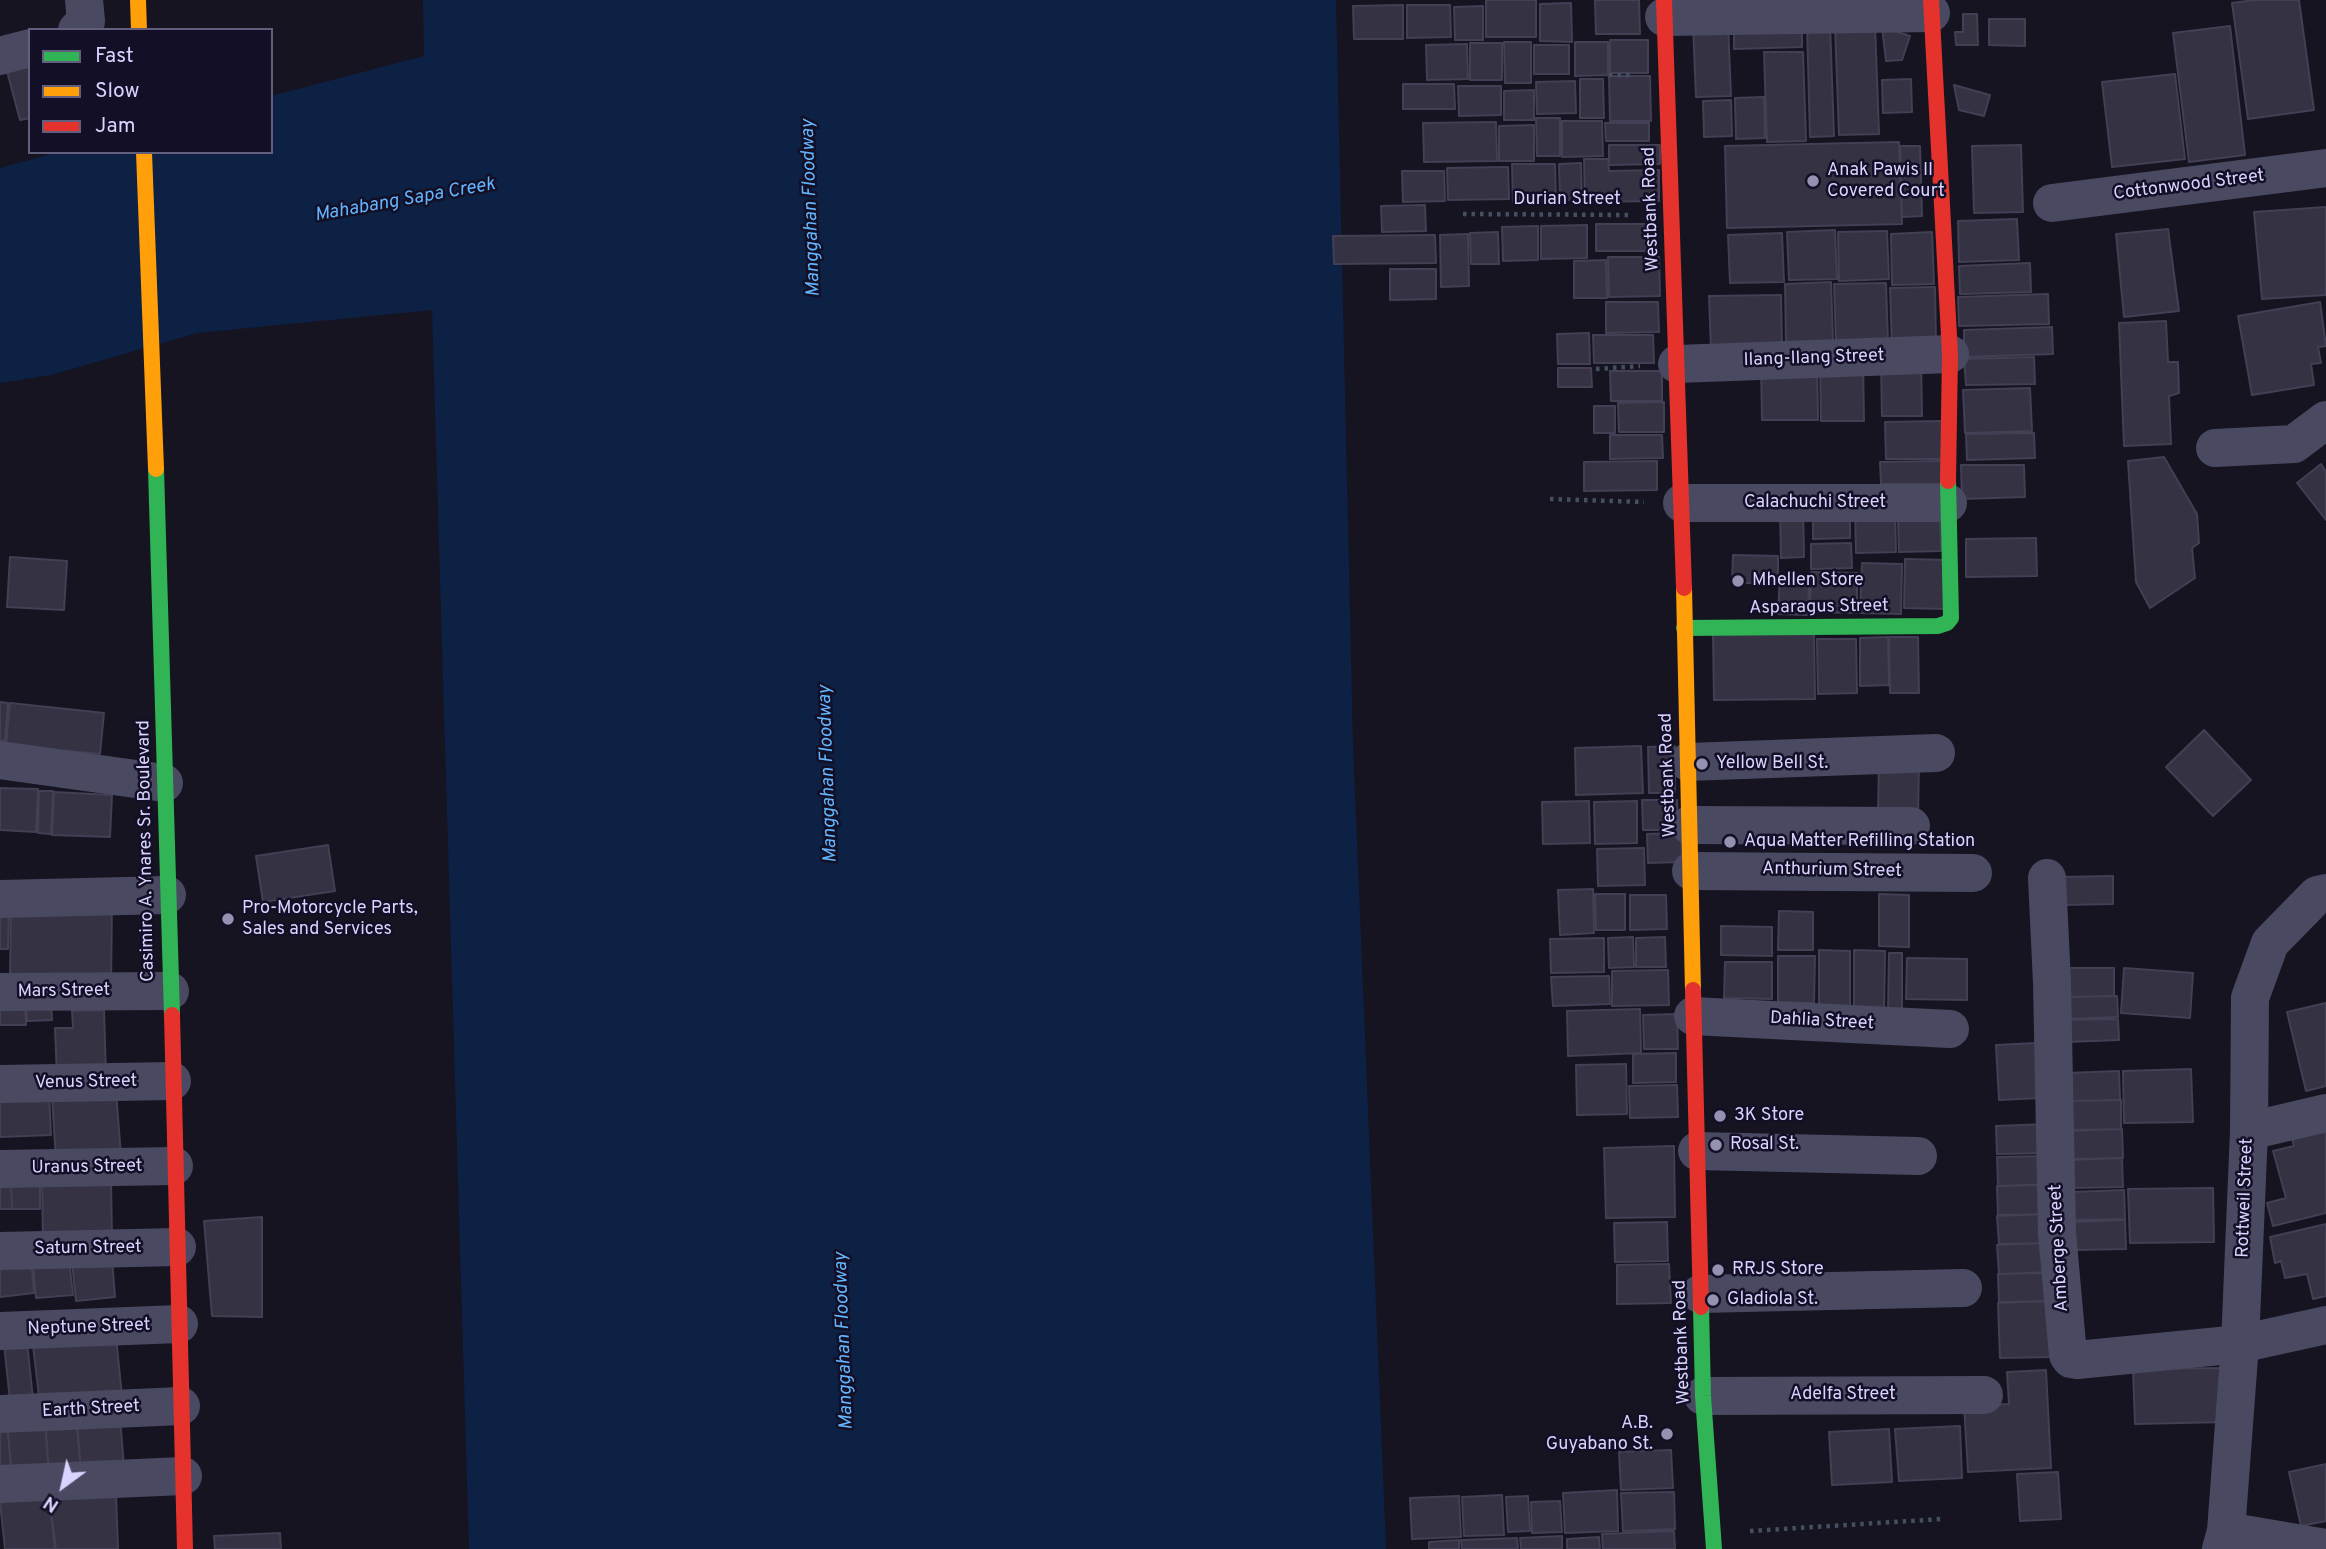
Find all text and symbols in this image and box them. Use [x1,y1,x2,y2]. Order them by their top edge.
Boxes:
legend [28,28,273,154]
text: Fast [95,43,134,70]
text: Slow [95,78,140,105]
text: Jam [95,113,136,140]
water label: Manggahan Floodway [798,119,826,297]
street label: Westbank Road [1639,146,1665,272]
place label: Anak Pawis II Covered Court [1827,160,1945,202]
street label: Cottonwood Street [2112,166,2266,206]
marker: Anak Pawis II Covered Court [1805,173,1821,189]
water label: Mahabang Sapa Creek [313,174,497,228]
street label: Durian Street [1513,189,1621,211]
street label: Ilang-Ilang Street [1743,346,1885,372]
street label: Calachuchi Street [1744,492,1886,514]
place label: Mhellen Store [1752,570,1864,592]
marker: Mhellen Store [1730,573,1746,589]
street label: Asparagus Street [1749,596,1889,620]
water label: Manggahan Floodway [815,685,843,863]
street label: Westbank Road [1656,712,1682,838]
street label: Casimiro A. Ynares Sr. Boulevard [134,720,160,982]
place label: Yellow Bell St. [1716,753,1828,775]
marker: Yellow Bell St. [1694,756,1710,772]
place label: Aqua Matter Refilling Station [1744,831,1975,853]
marker: Aqua Matter Refilling Station [1722,834,1738,850]
street label: Anthurium Street [1762,859,1902,883]
place label: Pro-Motorcycle Parts, Sales and Services [242,898,418,940]
marker: Pro-Motorcycle Parts, Sales and Services [220,911,236,927]
street label: Mars Street [17,980,111,1004]
street label: Dahlia Street [1769,1008,1875,1036]
street label: Venus Street [35,1071,137,1095]
place label: 3K Store [1734,1105,1804,1127]
marker: 3K Store [1712,1108,1728,1124]
place label: Rosal St. [1730,1134,1799,1156]
marker: Rosal St. [1708,1137,1724,1153]
street label: Rottweil Street [2233,1138,2259,1258]
street label: Uranus Street [31,1156,143,1180]
street label: Amberge Street [2046,1184,2074,1312]
street label: Saturn Street [34,1237,142,1261]
water label: Manggahan Floodway [831,1252,859,1430]
place label: RRJS Store [1732,1259,1824,1281]
marker: RRJS Store [1710,1262,1726,1278]
street label: Westbank Road [1670,1279,1696,1405]
place label: Gladiola St. [1727,1289,1818,1311]
marker: Gladiola St. [1705,1292,1721,1308]
street label: Neptune Street [27,1315,151,1341]
street label: Adelfa Street [1790,1384,1896,1406]
street label: Earth Street [41,1397,141,1423]
place label: A.B. Guyabano St. [1546,1413,1653,1456]
marker: A.B. Guyabano St. [1659,1426,1675,1442]
north arrow [28,1451,98,1521]
text: N [39,1490,64,1517]

